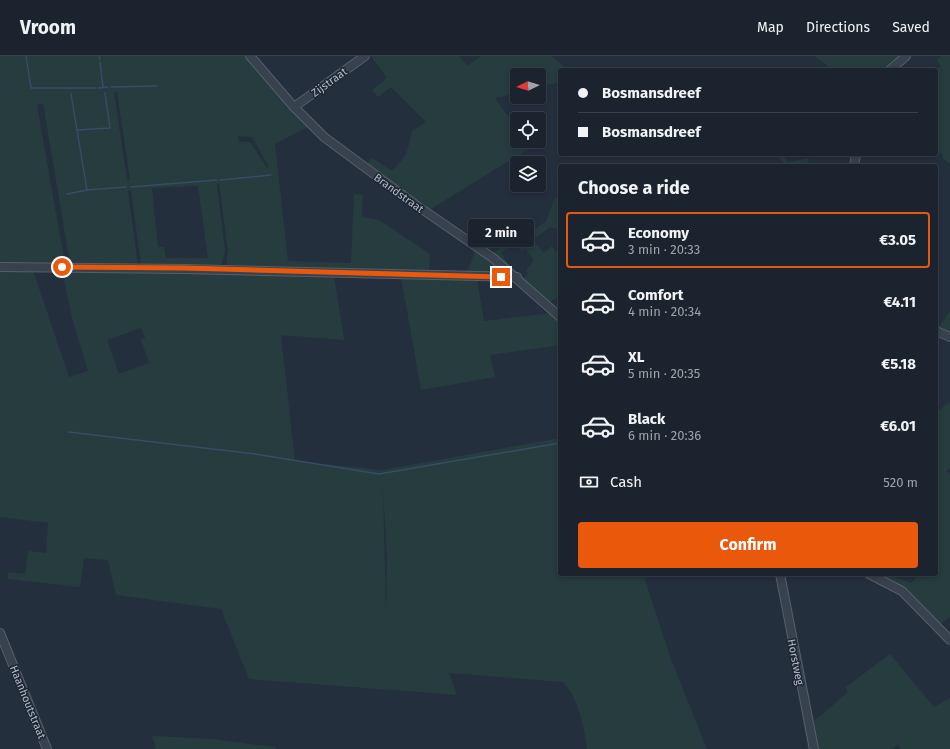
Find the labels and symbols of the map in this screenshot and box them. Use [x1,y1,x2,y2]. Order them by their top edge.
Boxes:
street label: Zijstraat [309,65,350,100]
north arrow [510,68,546,104]
street label: Brandstraat [371,171,426,216]
callout: 2 min [468,219,534,247]
route start [53,258,71,276]
route end [492,268,510,286]
street label: Horstweg [785,638,806,687]
street label: Haanhoutstraat [7,664,48,741]

